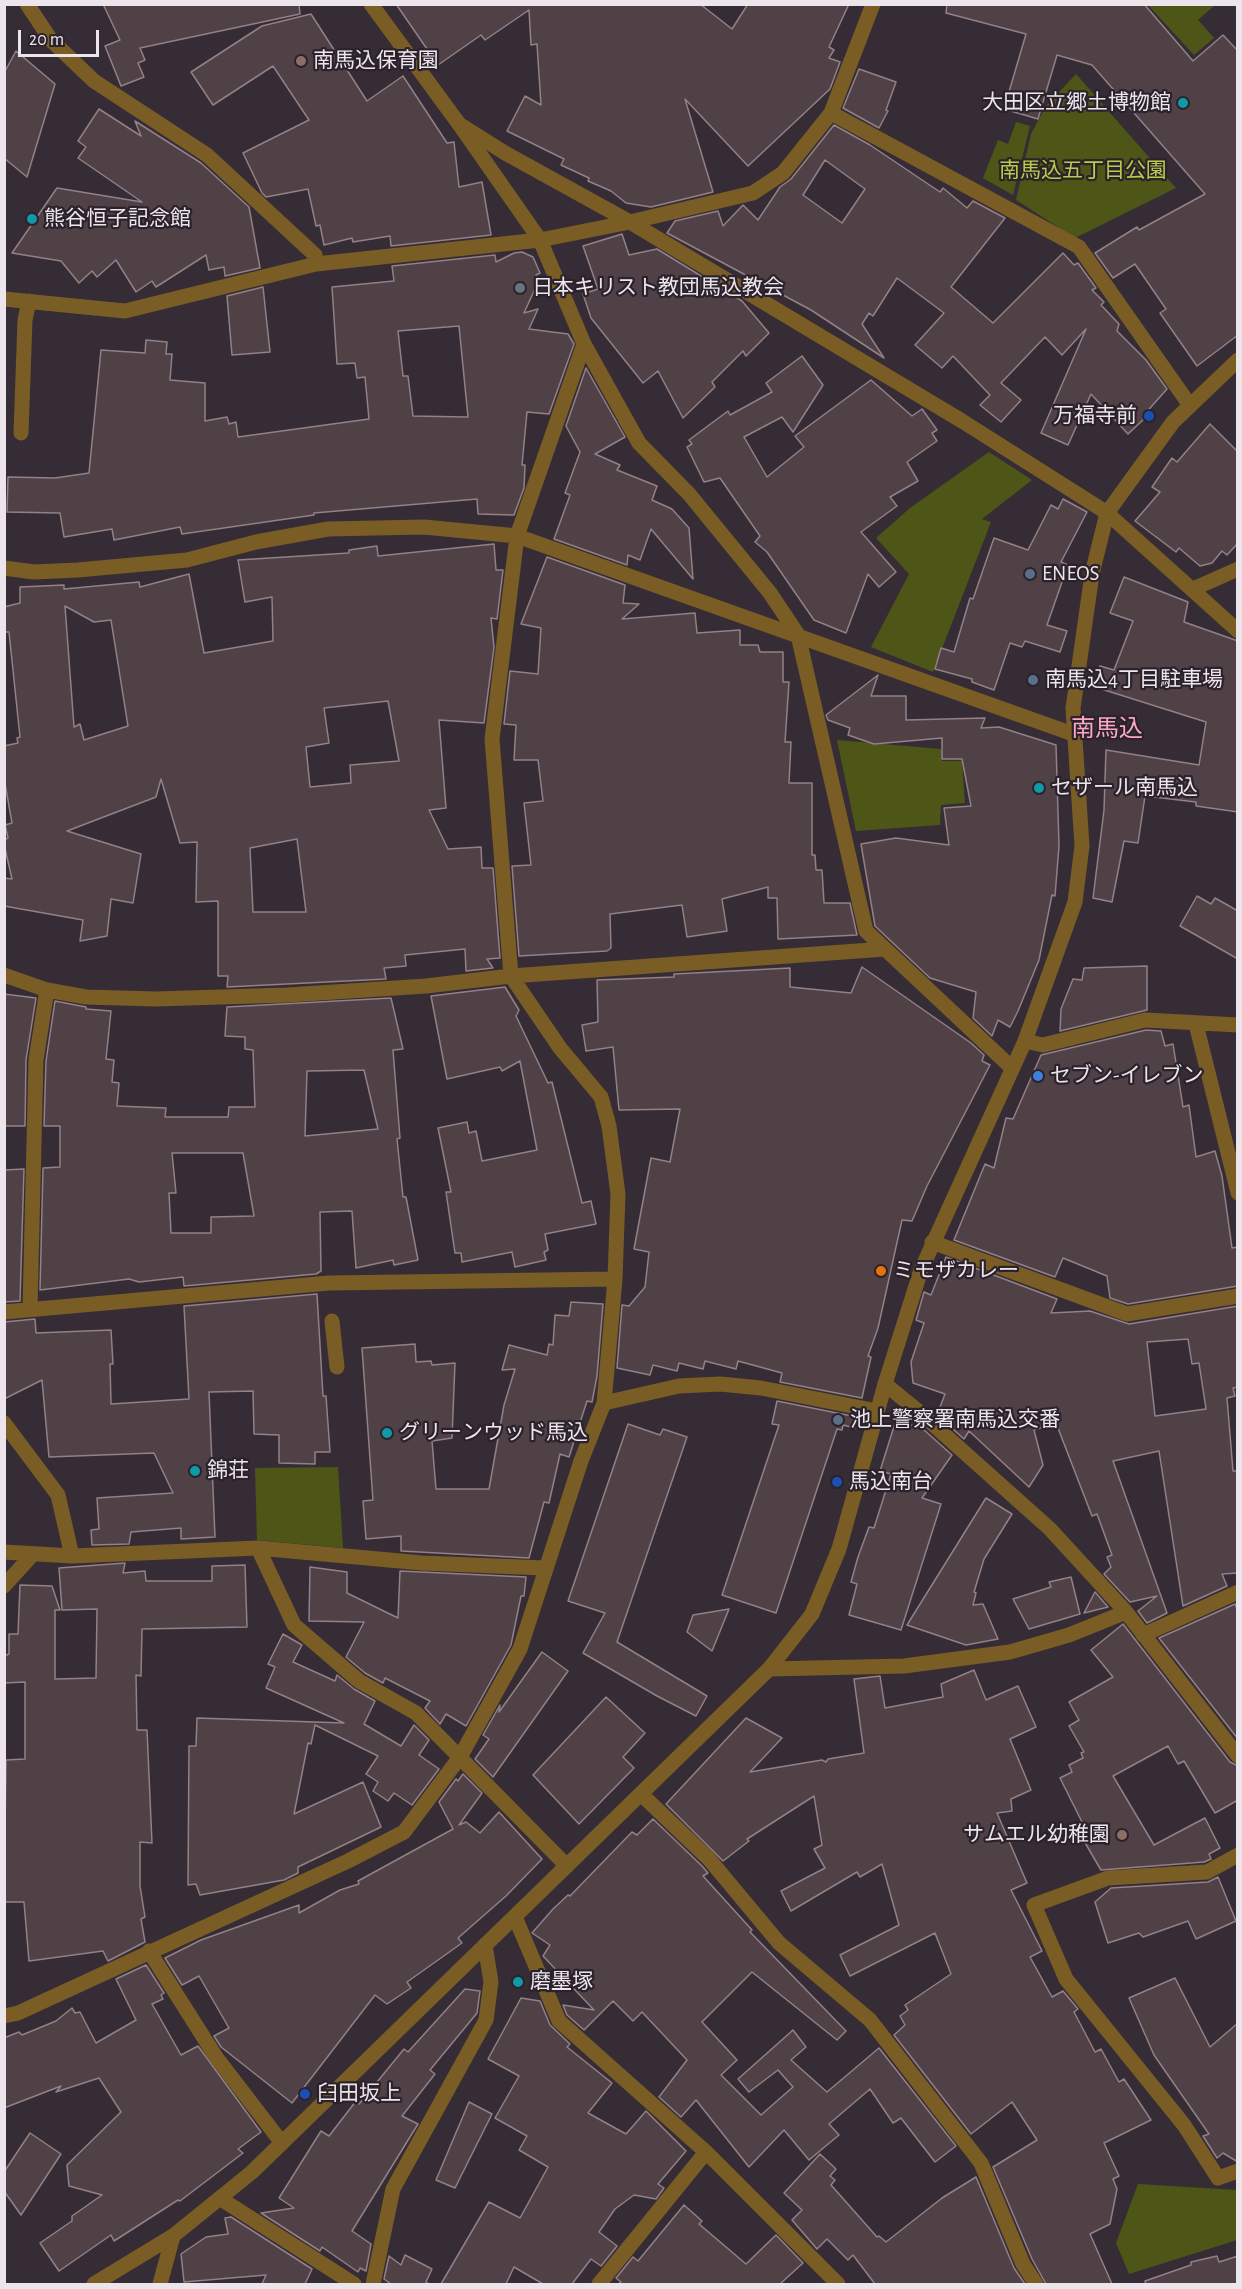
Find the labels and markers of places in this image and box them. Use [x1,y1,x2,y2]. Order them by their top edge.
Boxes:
place label: 南馬込保育園 [313,48,439,74]
marker: 南馬込保育園 [294,54,308,68]
place label: 大田区立郷土博物館 [982,90,1171,116]
marker: 大田区立郷土博物館 [1176,96,1190,110]
place label: 熊谷恒子記念館 [44,206,191,232]
marker: 熊谷恒子記念館 [25,212,39,226]
place label: 日本キリスト教団馬込教会 [532,275,784,301]
marker: 日本キリスト教団馬込教会 [513,281,527,295]
place label: 万福寺前 [1053,403,1137,429]
marker: 万福寺前 [1142,409,1156,423]
place label: ENEOS [1042,561,1099,587]
marker: ENEOS [1023,567,1037,581]
place label: 南馬込4丁目駐車場 [1045,667,1223,693]
marker: 南馬込4丁目駐車場 [1026,673,1040,687]
place label: セザール南馬込 [1051,775,1198,801]
marker: セザール南馬込 [1032,781,1046,795]
place label: セブン-イレブン [1050,1063,1203,1089]
marker: セブン-イレブン [1031,1069,1045,1083]
place label: ミモザカレー [893,1258,1019,1284]
marker: ミモザカレー [874,1264,888,1278]
place label: 池上警察署南馬込交番 [850,1407,1060,1433]
marker: 池上警察署南馬込交番 [831,1413,845,1427]
place label: グリーンウッド馬込 [399,1420,588,1446]
marker: グリーンウッド馬込 [380,1426,394,1440]
place label: 錦荘 [207,1458,249,1484]
marker: 錦荘 [188,1464,202,1478]
place label: 馬込南台 [849,1469,933,1495]
marker: 馬込南台 [830,1475,844,1489]
place label: サムエル幼稚園 [963,1822,1110,1848]
marker: サムエル幼稚園 [1115,1828,1129,1842]
place label: 磨墨塚 [530,1969,593,1995]
marker: 磨墨塚 [511,1975,525,1989]
place label: 臼田坂上 [317,2081,401,2107]
marker: 臼田坂上 [298,2087,312,2101]

